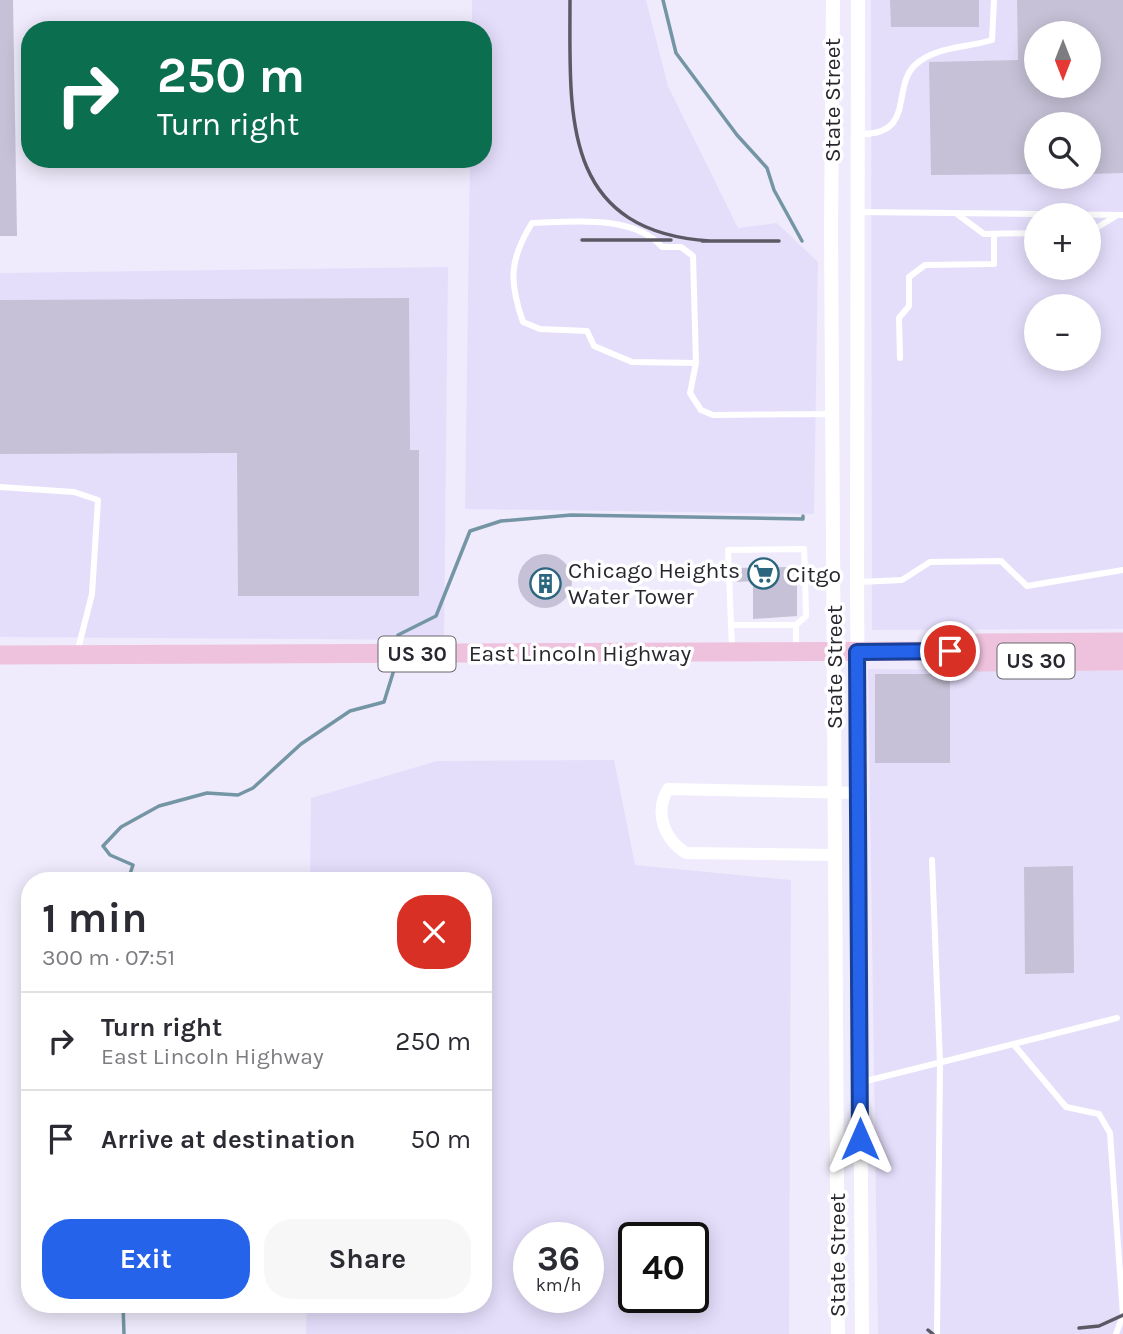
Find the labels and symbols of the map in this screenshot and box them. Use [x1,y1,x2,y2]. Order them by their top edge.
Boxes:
north arrow [1024,21,1101,98]
street label: State Street [819,38,846,162]
place label: Chicago Heights Water Tower [568,557,740,610]
supermarket icon: Citgo [746,557,780,591]
place label: Citgo [786,561,841,588]
building icon: Chicago Heights Water Tower [528,566,562,600]
street label: State Street [821,605,848,729]
pin [920,621,980,681]
road number: US 30 [378,636,456,672]
street label: East Lincoln Highway [469,640,692,667]
road number: US 30 [998,644,1074,678]
position arrow [823,1102,897,1176]
street label: State Street [824,1193,851,1317]
speed limit sign: 40 [618,1222,709,1313]

